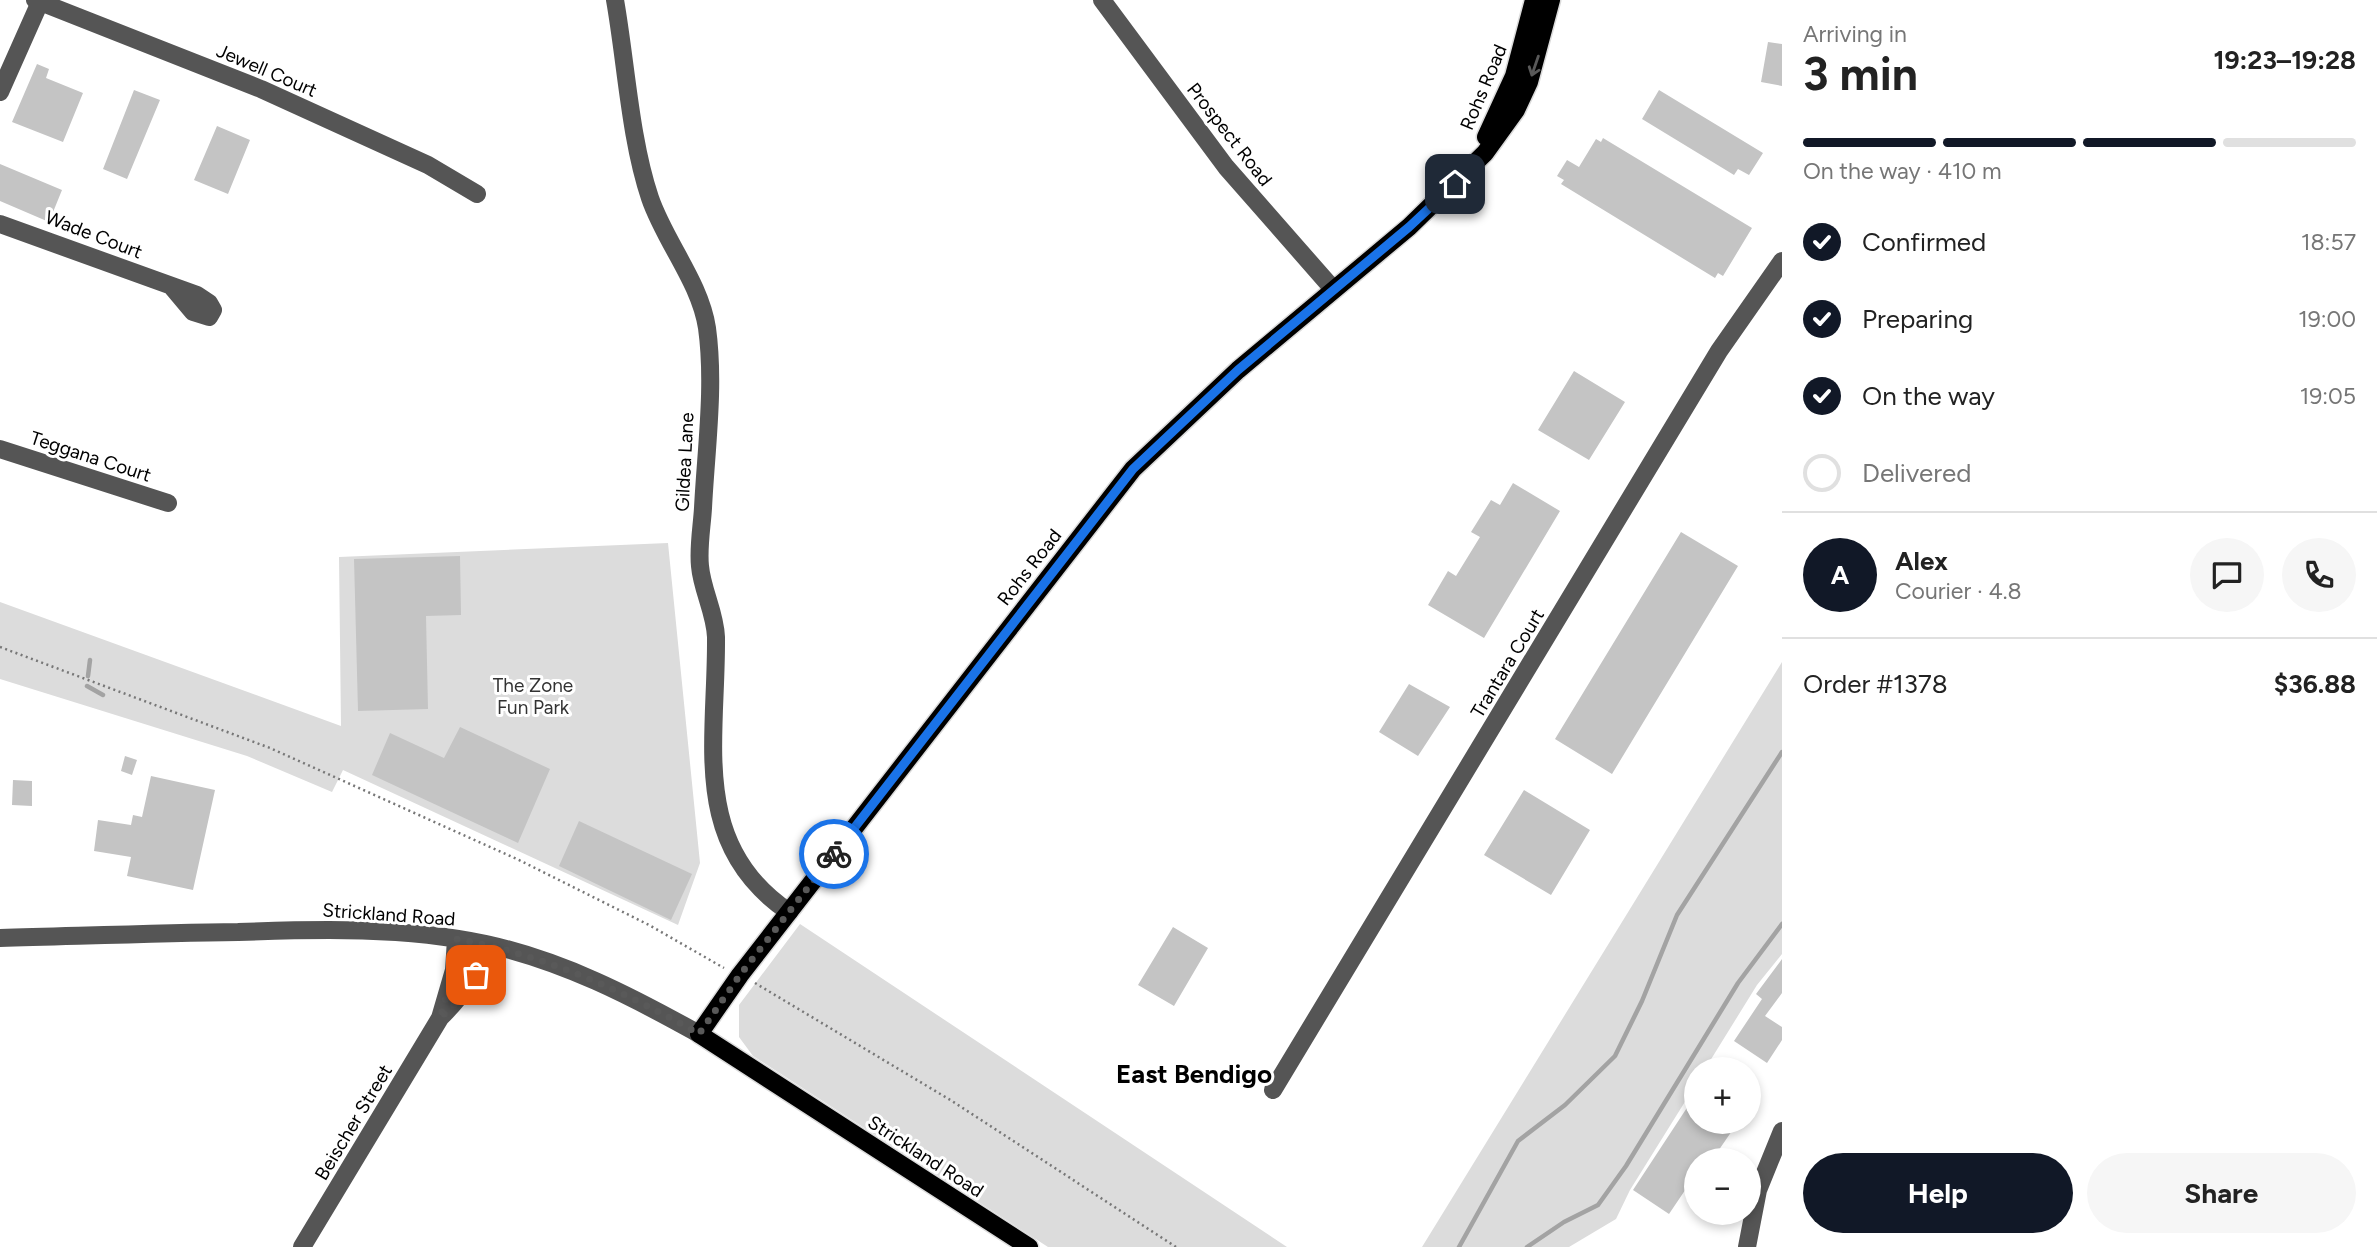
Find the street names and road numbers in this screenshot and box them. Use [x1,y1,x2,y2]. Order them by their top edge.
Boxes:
street label: Jewell Court [213,39,321,102]
street label: Rohs Road [1455,41,1512,133]
street label: Prospect Road [1182,78,1277,191]
street label: Wade Court [42,205,146,264]
street label: Gildea Lane [670,412,699,512]
street label: Teggana Court [28,426,154,487]
street label: Rohs Road [992,524,1066,610]
street label: Trantara Court [1466,605,1549,722]
street label: Strickland Road [322,898,456,931]
street label: Beischer Street [310,1060,397,1184]
street label: Strickland Road [864,1110,988,1202]

